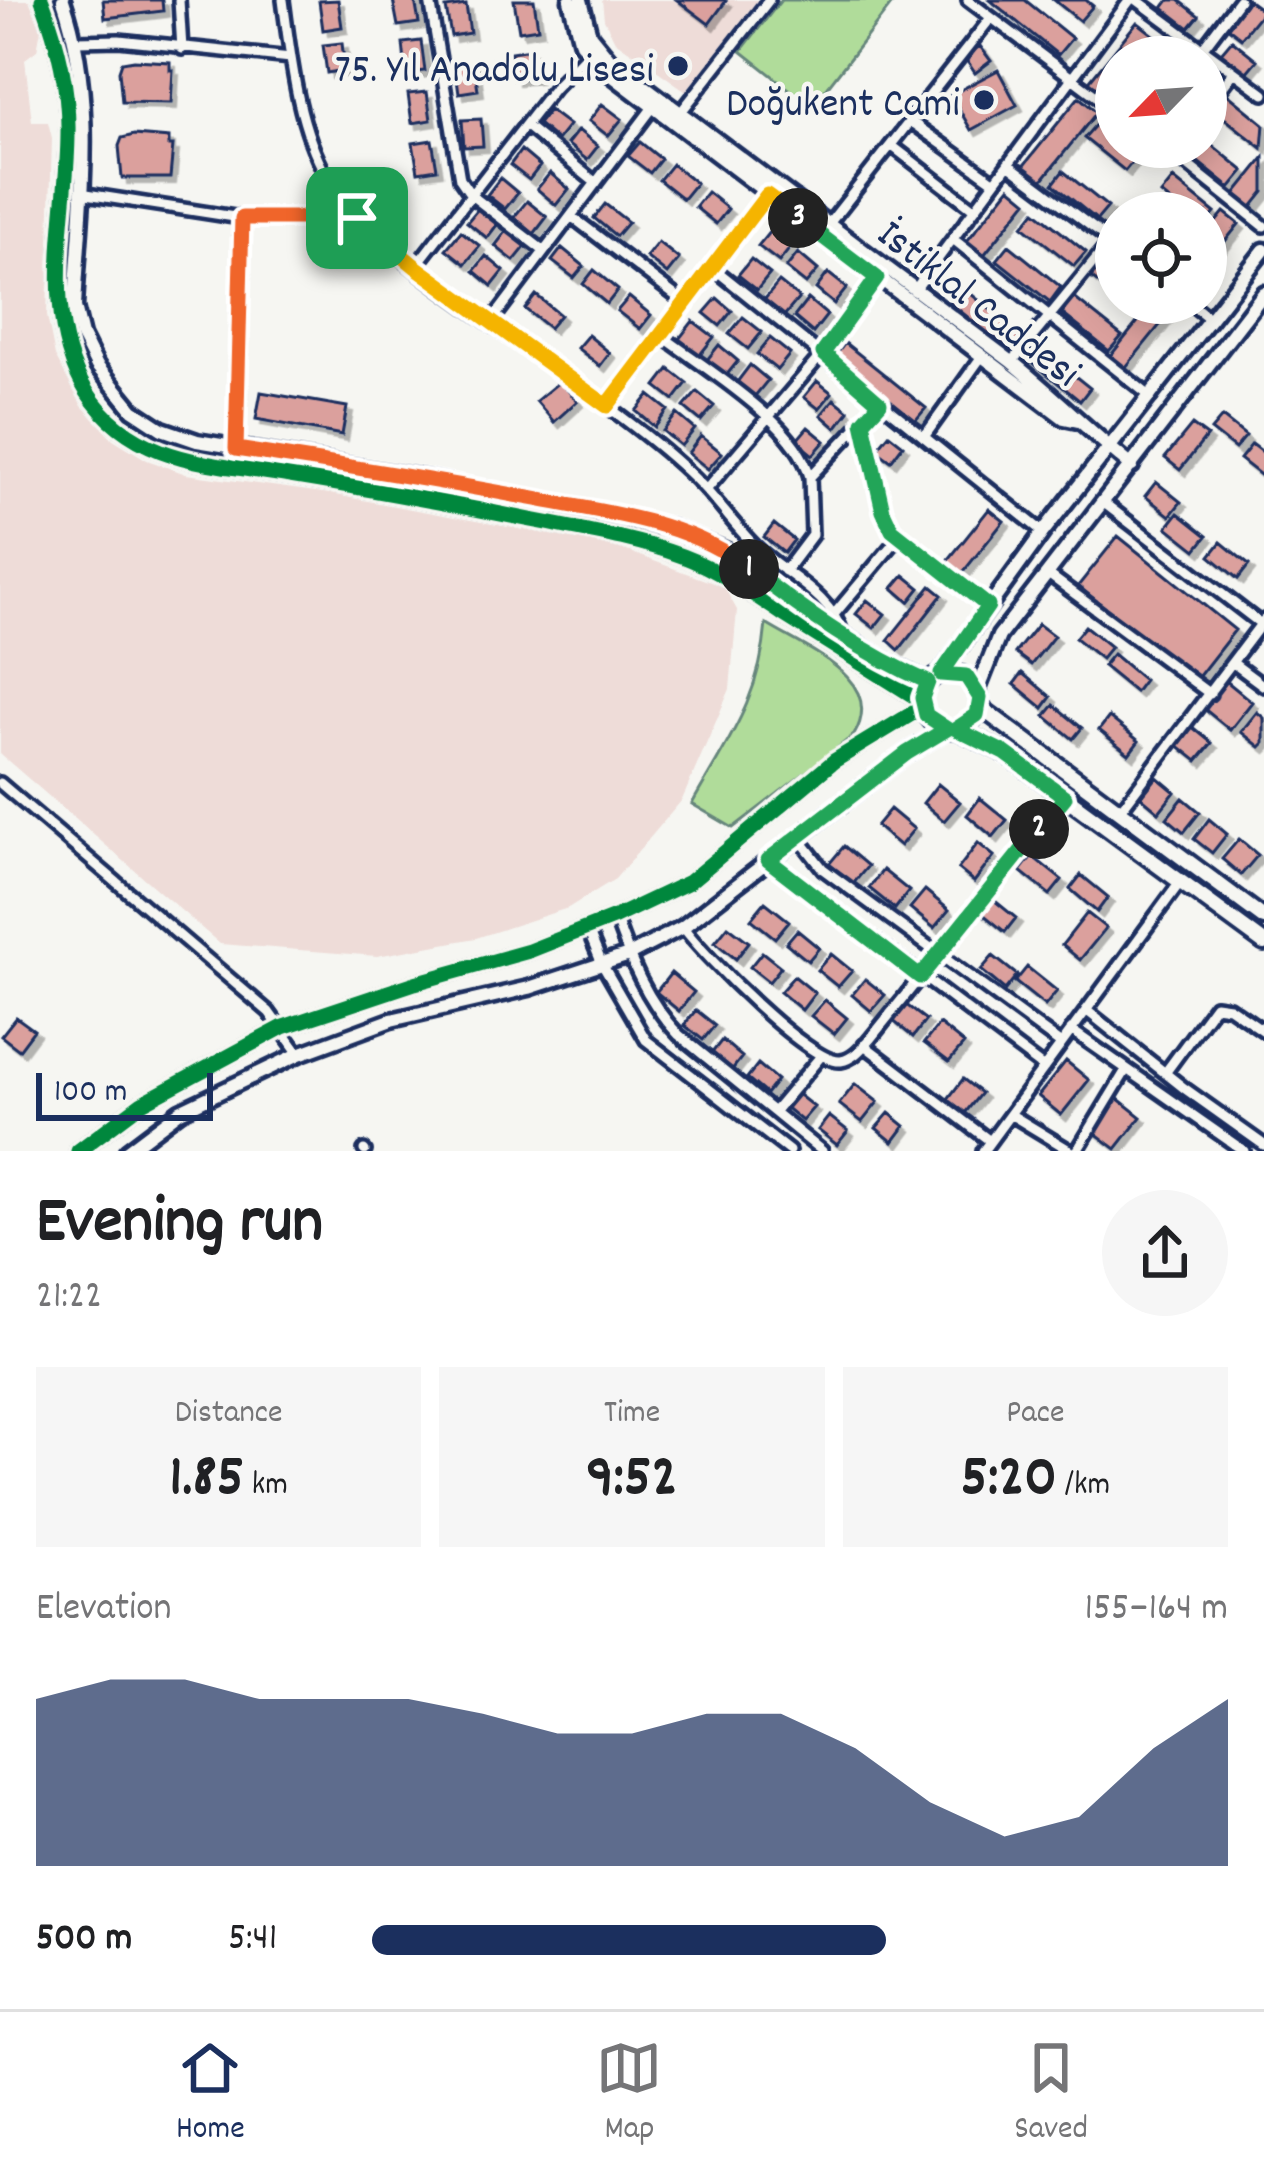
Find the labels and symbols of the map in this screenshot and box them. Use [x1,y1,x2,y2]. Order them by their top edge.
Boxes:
north arrow [1095,36,1227,168]
place label: 75. Yıl Anadolu Lisesi [335,43,654,103]
marker: 75. Yıl Anadolu Lisesi [665,53,691,79]
place label: Doğukent Cami [726,77,960,137]
marker: Doğukent Cami [971,87,997,113]
pin [306,167,408,269]
pin: 3 [768,188,828,248]
street label: İstiklal Caddesi [863,208,1091,405]
pin: 1 [719,539,779,599]
pin: 2 [1009,799,1069,859]
scale bar [36,1067,213,1120]

